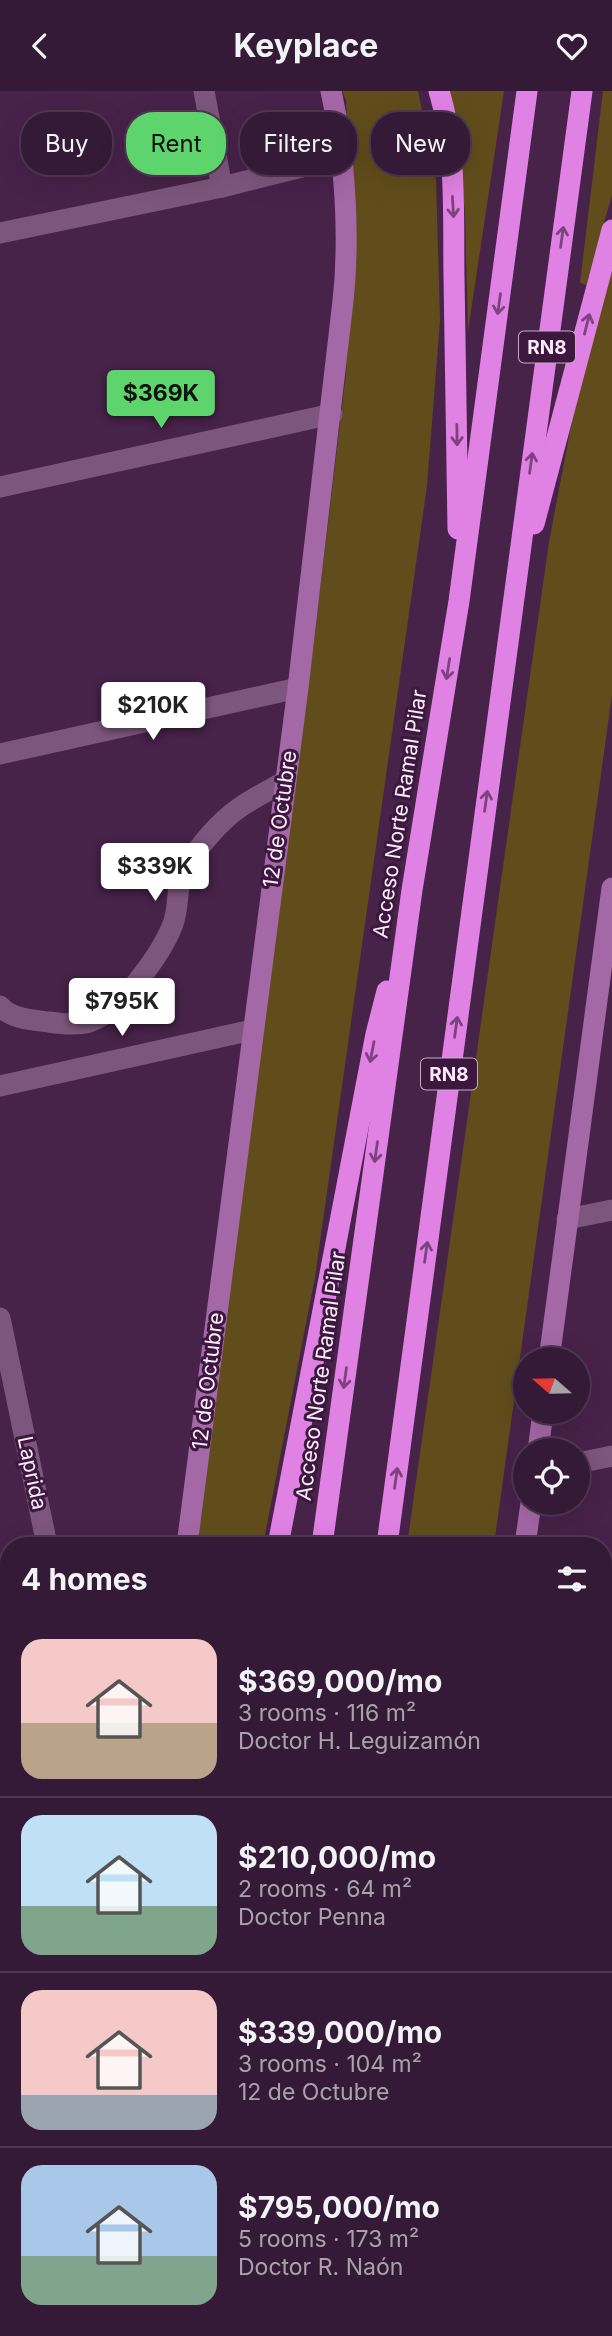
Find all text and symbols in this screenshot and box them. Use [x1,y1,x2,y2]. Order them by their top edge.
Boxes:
text: Keyplace [234,26,378,65]
icon: back [21,27,59,65]
icon: heart [553,27,591,65]
chip: Buy [21,112,112,175]
chip: Rent [126,112,226,175]
chip: Filters [240,112,357,175]
chip: New [371,112,470,175]
one-way arrow [446,195,459,218]
one-way arrow [555,226,568,249]
one-way arrow [492,292,505,315]
one-way arrow [581,313,594,336]
road number: RN8 [519,331,575,363]
pin: $369K [112,371,210,430]
text: $369K [123,379,199,407]
one-way arrow [450,423,463,446]
one-way arrow [525,452,538,475]
one-way arrow [441,657,454,680]
pin: $210K [104,683,202,742]
street label: Acceso Norte Ramal Pilar [367,688,432,940]
text: $210K [117,691,189,719]
street label: 12 de Octubre [258,749,302,889]
one-way arrow [479,790,492,813]
pin: $339K [106,843,204,903]
text: $339K [117,852,193,880]
pin: $795K [73,979,171,1038]
text: $795K [85,987,159,1015]
one-way arrow [449,1016,462,1038]
one-way arrow [365,1040,379,1063]
road number: RN8 [421,1058,477,1089]
one-way arrow [370,1140,383,1163]
one-way arrow [419,1241,432,1264]
street label: Acceso Norte Ramal Pilar [291,1250,350,1502]
street label: 12 de Octubre [187,1311,228,1451]
north arrow [513,1347,590,1425]
map controls [513,1347,590,1515]
one-way arrow [339,1366,352,1389]
street label: Laprida [13,1434,52,1512]
button: locate [513,1438,590,1515]
one-way arrow [390,1467,403,1489]
icon: filters [553,1560,591,1598]
text: 4 homes [21,1561,148,1597]
text: $369,000/mo [238,1663,442,1699]
icon: home [77,1667,161,1751]
text: 3 rooms · 116 m² [238,1699,416,1727]
text: Doctor H. Leguizamón [238,1727,481,1755]
text: $210,000/mo [238,1839,436,1875]
icon: home [77,1843,161,1927]
text: 2 rooms · 64 m² [238,1875,412,1903]
text: Doctor Penna [238,1903,386,1931]
text: $339,000/mo [238,2014,442,2050]
icon: home [77,2018,161,2102]
text: 3 rooms · 104 m² [238,2050,422,2078]
text: 12 de Octubre [238,2078,389,2106]
text: $795,000/mo [238,2189,440,2225]
icon: home [77,2193,161,2277]
text: 5 rooms · 173 m² [238,2225,419,2253]
text: Doctor R. Naón [238,2253,403,2281]

